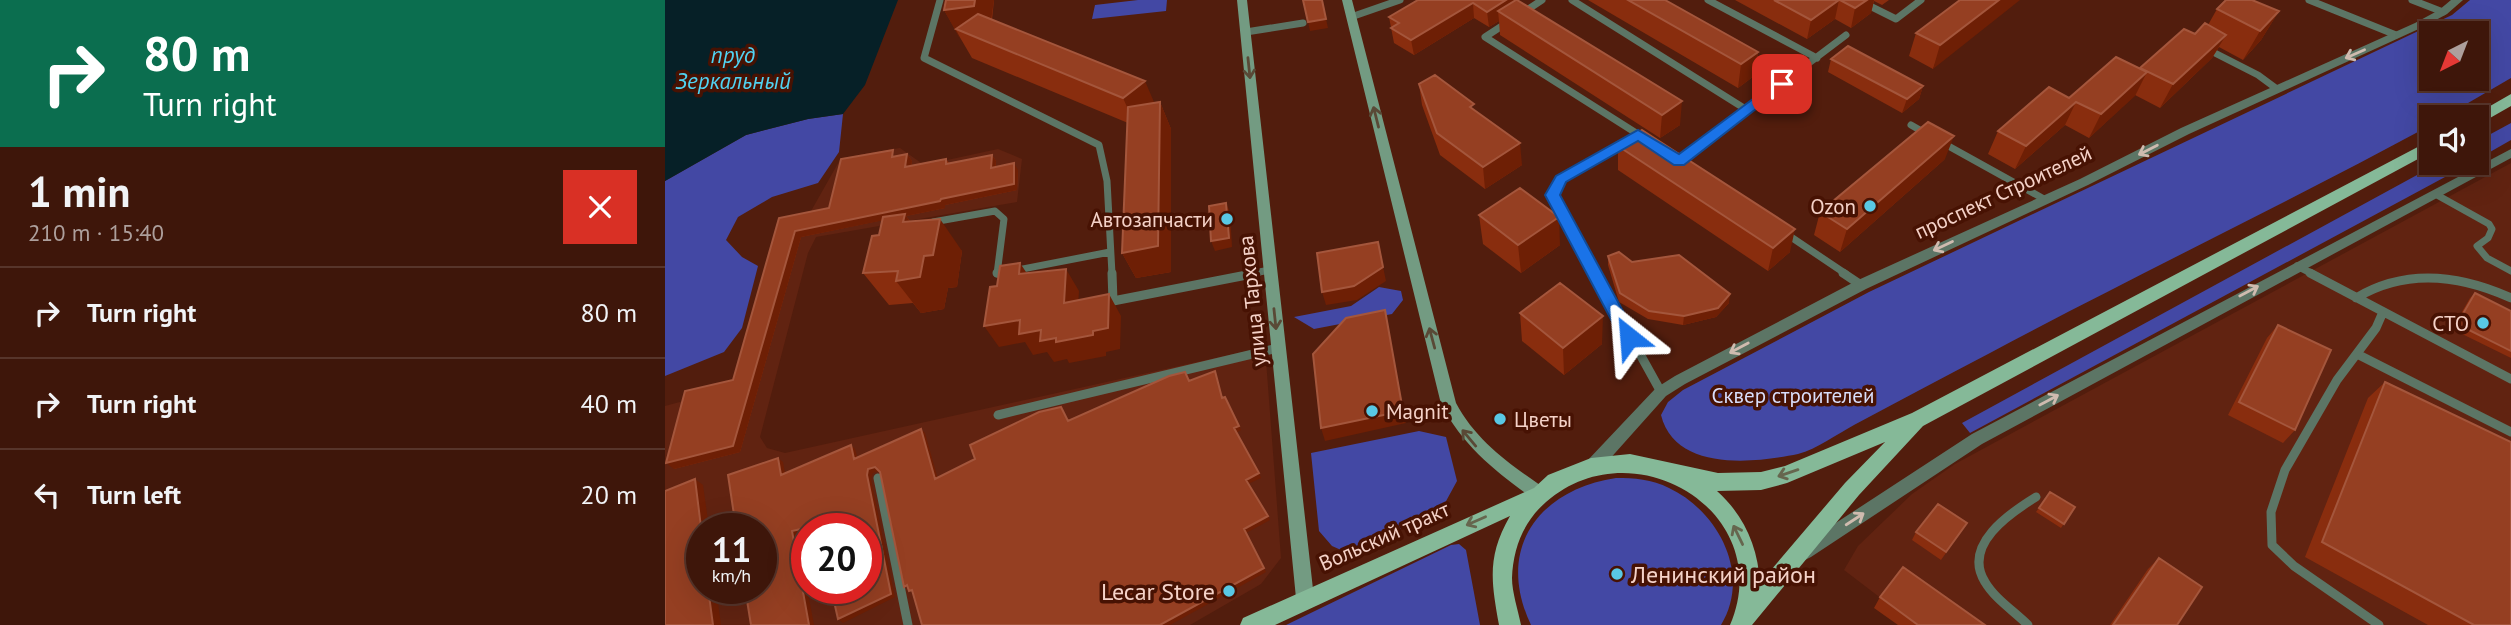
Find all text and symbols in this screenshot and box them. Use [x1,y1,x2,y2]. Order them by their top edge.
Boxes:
text: 80 m [143,21,250,85]
north arrow [2419,21,2489,91]
map controls [2419,21,2489,175]
icon: right [28,28,119,119]
water label: пруд Зеркальный [675,40,791,95]
one-way arrow [2345,48,2366,61]
pin [1752,54,1812,114]
one-way arrow [1243,56,1256,79]
icon: arrive [1763,65,1801,103]
text: Turn right [143,83,277,125]
button: sound [2419,105,2489,175]
one-way arrow [1369,106,1382,129]
street label: проспект Строителей [1910,139,2096,245]
one-way arrow [2138,143,2159,157]
text: 1 min [28,164,130,219]
button: close [563,170,637,244]
place label: Ozon [1810,193,1856,220]
marker: Ozon [1862,198,1878,214]
place label: Автозапчасти [1090,206,1213,233]
marker: Автозапчасти [1219,211,1235,227]
text: 210 m · 15:40 [28,218,164,247]
street label: улица Тархова [1232,234,1272,368]
one-way arrow [1933,240,1954,254]
one-way arrow [2238,284,2259,298]
icon: right [28,294,66,332]
text: Turn right [87,296,196,329]
text: 80 m [581,296,637,329]
position arrow [1592,300,1666,374]
one-way arrow [1269,307,1282,329]
place label: СТО [2432,310,2469,337]
marker: СТО [2475,315,2491,331]
one-way arrow [1425,327,1438,350]
one-way arrow [1729,342,1750,356]
park label: Cквер cтроителей [1712,382,1874,409]
icon: right [28,385,66,423]
text: Turn right [87,387,196,420]
text: 40 m [581,387,637,420]
one-way arrow [2038,393,2059,406]
place label: Magnit [1386,398,1449,425]
marker: Magnit [1364,403,1380,419]
place label: Цветы [1514,406,1572,433]
marker: Цветы [1492,411,1508,427]
one-way arrow [1462,429,1477,447]
one-way arrow [1778,468,1800,480]
icon: left [28,476,66,514]
text: Turn left [87,478,181,511]
text: 20 m [581,478,637,511]
street label: Вольский тракт [1315,495,1454,577]
one-way arrow [1845,512,1864,526]
speed limit sign: 20 [791,513,882,604]
one-way arrow [1466,515,1487,528]
one-way arrow [1731,525,1745,546]
text: 11 [712,526,751,572]
place label: Ленинский район [1630,559,1816,590]
text: km/h [712,564,751,587]
marker: Ленинский район [1609,566,1625,582]
place label: Lecar Store [1101,576,1215,607]
marker: Lecar Store [1221,583,1237,599]

